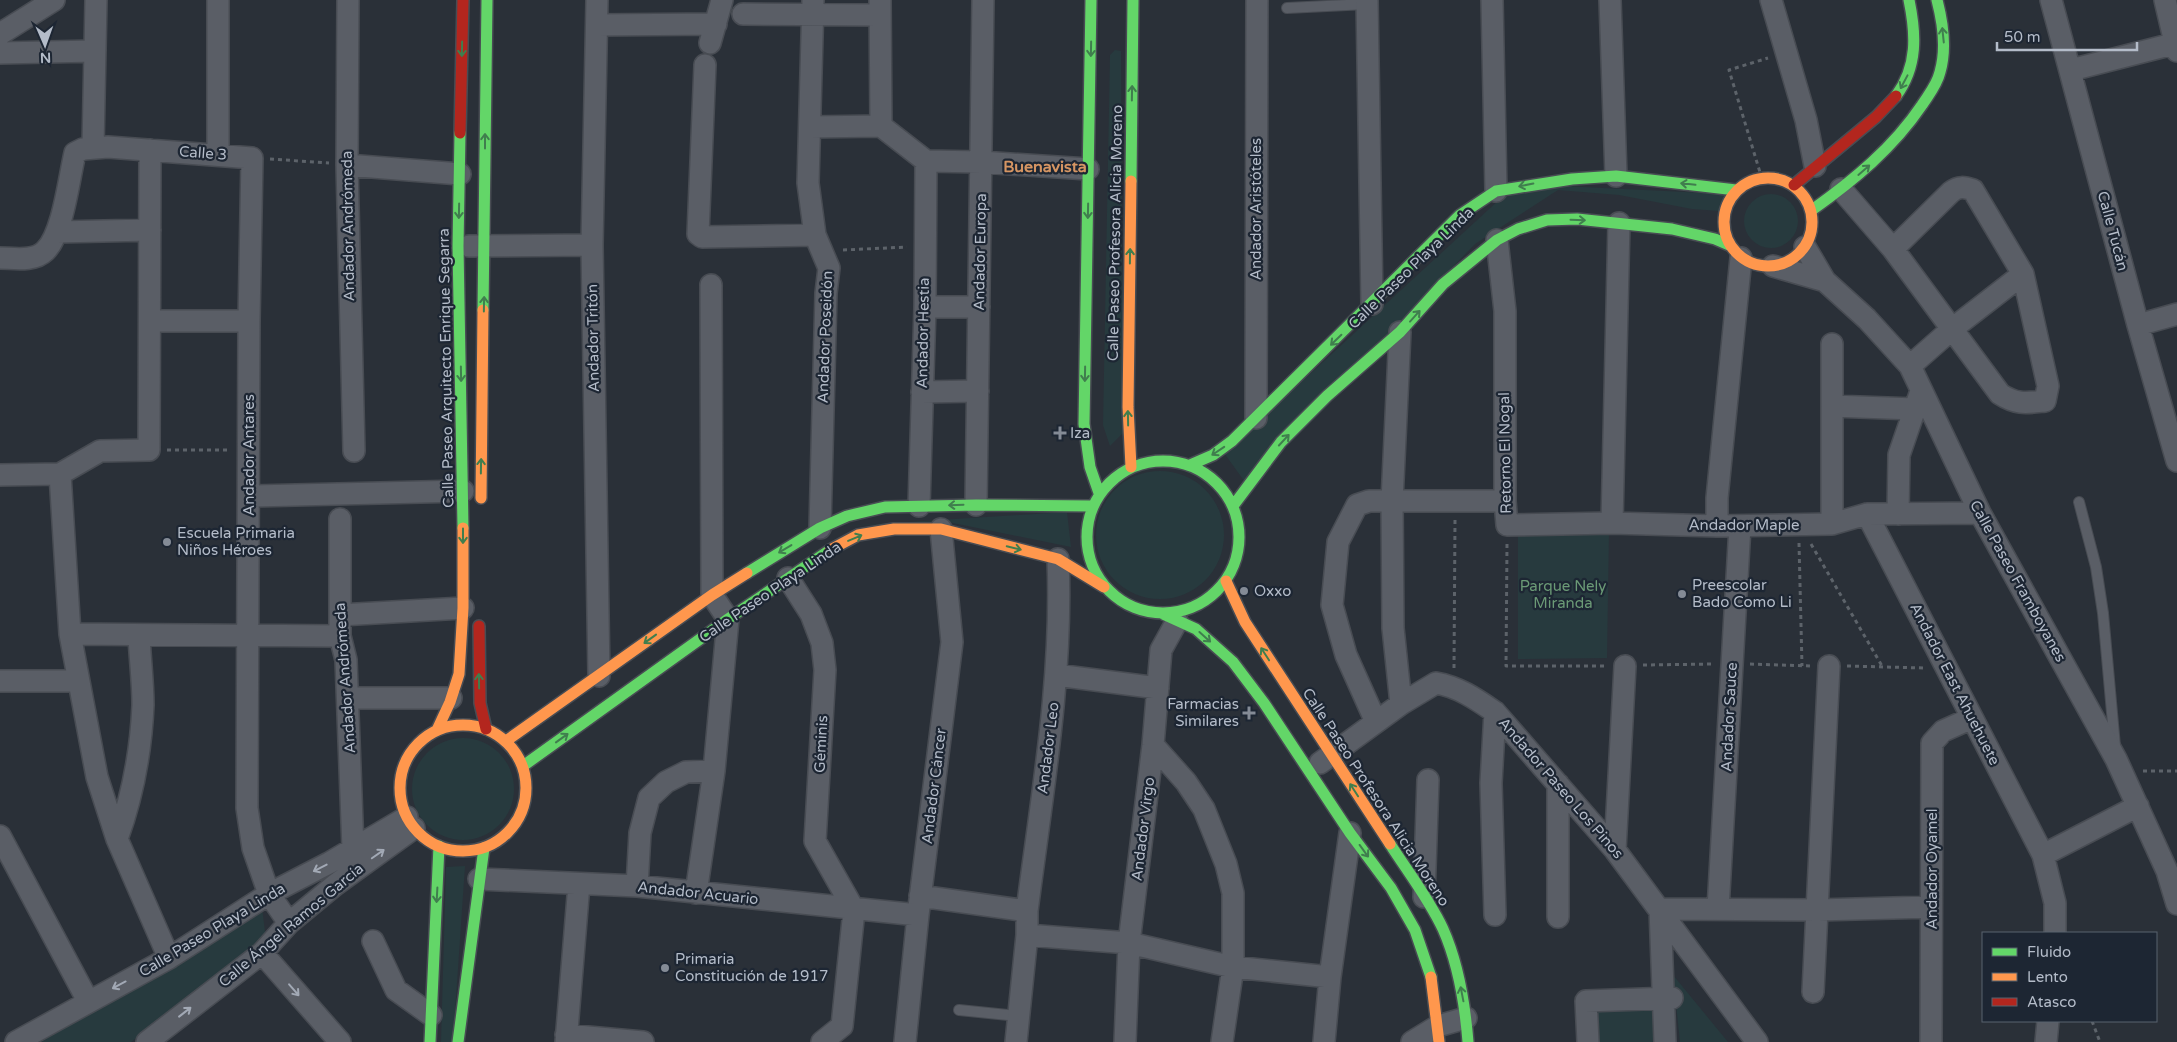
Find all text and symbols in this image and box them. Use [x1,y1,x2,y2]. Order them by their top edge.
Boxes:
north arrow [20,20,70,70]
scale bar [1997,20,2137,52]
one-way arrow [1938,27,1948,43]
text: 50 m [2004,28,2041,46]
one-way arrow [457,40,467,56]
one-way arrow [1086,40,1096,56]
text: N [40,49,51,66]
one-way arrow [1899,74,1909,89]
one-way arrow [1127,86,1137,102]
street label: Calle Paseo Profesora Alicia Moreno [1104,105,1126,361]
one-way arrow [480,133,490,150]
street label: Andador Aristóteles [1247,138,1265,280]
street label: Calle 3 [178,142,228,164]
street label: Andador Andrómeda [338,150,358,302]
district label: Buenavista [1003,157,1087,177]
one-way arrow [1858,164,1871,176]
one-way arrow [1680,179,1696,189]
one-way arrow [1519,181,1535,190]
street label: Calle Tucán [2094,189,2132,273]
street label: Andador Europa [970,193,990,311]
one-way arrow [454,202,464,219]
one-way arrow [1083,202,1093,219]
street label: Calle Paseo Playa Linda [1345,203,1477,333]
one-way arrow [1570,215,1586,224]
street label: Calle Paseo Arquitecto Enrique Segarra [435,228,457,508]
one-way arrow [1125,248,1135,264]
street label: Andador Poseidón [814,270,836,404]
street label: Andador Hestia [913,277,933,389]
street label: Andador Tritón [583,284,603,392]
one-way arrow [479,296,489,312]
one-way arrow [1409,309,1421,322]
one-way arrow [1330,334,1342,346]
one-way arrow [456,365,466,381]
one-way arrow [1080,365,1090,381]
street label: Retorno El Nogal [1495,392,1515,514]
street label: Andador Antares [240,394,258,516]
one-way arrow [1123,411,1133,427]
place label: Iza [1070,424,1090,442]
marker: Iza [1054,427,1066,439]
one-way arrow [1278,433,1290,446]
one-way arrow [1211,446,1225,456]
one-way arrow [477,458,486,474]
street label: Calle Paseo Framboyanes [1966,497,2070,665]
one-way arrow [948,501,964,510]
street label: Andador Maple [1689,516,1799,534]
place label: Escuela Primaria Niños Héroes [177,524,295,559]
one-way arrow [458,528,468,544]
one-way arrow [847,532,862,542]
marker: Escuela Primaria Niños Héroes [161,536,173,548]
street label: Calle Paseo Playa Linda [696,538,844,646]
one-way arrow [779,544,793,554]
one-way arrow [1005,544,1021,553]
place label: Preescolar Bado Como Li [1692,576,1792,611]
park label: Parque Nely Miranda [1520,577,1606,612]
place label: Oxxo [1254,582,1291,600]
marker: Oxxo [1238,585,1250,597]
marker: Preescolar Bado Como Li [1676,588,1688,600]
street label: Andador East Ahuehuete [1906,600,2004,768]
street label: Andador Andrómeda [331,602,359,754]
one-way arrow [1198,631,1211,642]
one-way arrow [643,634,657,644]
one-way arrow [1260,648,1270,662]
street label: Andador Sauce [1717,662,1741,772]
one-way arrow [474,673,484,690]
street label: Calle Paseo Profesora Alicia Moreno [1299,685,1453,909]
place label: Farmacias Similares [1167,695,1239,730]
street label: Andador Leo [1033,701,1063,795]
marker: Farmacias Similares [1243,707,1255,719]
street label: Andador Paseo Los Pinos [1495,714,1627,862]
street label: Géminis [811,715,831,773]
street label: Andador Cáncer [918,727,950,845]
one-way arrow [555,732,568,743]
street label: Andador Virgo [1128,776,1158,882]
one-way arrow [1349,784,1359,798]
street label: Andador Oyamel [1923,809,1941,929]
one-way arrow [1358,844,1369,857]
one-way arrow [370,849,384,859]
street label: Calle Ángel Ramos García [215,859,367,991]
one-way arrow [312,863,327,873]
street label: Andador Acuario [637,878,759,908]
street label: Calle Paseo Playa Linda [136,879,288,981]
one-way arrow [432,887,441,903]
legend [1982,932,2157,1022]
text: Fluido [2027,943,2071,961]
place label: Primaria Constitución de 1917 [675,950,828,985]
marker: Primaria Constitución de 1917 [659,962,671,974]
text: Lento [2027,968,2068,986]
one-way arrow [111,980,126,990]
one-way arrow [289,983,300,996]
one-way arrow [1456,986,1466,1002]
text: Atasco [2027,993,2076,1011]
one-way arrow [178,1007,191,1018]

